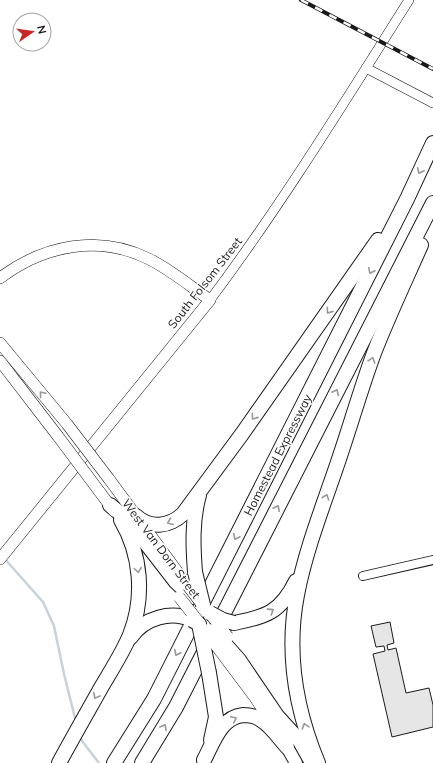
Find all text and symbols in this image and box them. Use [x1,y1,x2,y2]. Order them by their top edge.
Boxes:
north arrow [12,12,52,52]
text: N [34,24,49,35]
one-way arrow [417,167,425,174]
street label: South Folsom Street [164,234,245,331]
one-way arrow [368,267,376,274]
one-way arrow [326,307,334,314]
one-way arrow [367,357,376,364]
one-way arrow [331,389,339,396]
street label: Homestead Expressway [240,391,315,518]
one-way arrow [40,392,47,399]
one-way arrow [252,413,259,420]
one-way arrow [322,494,330,501]
street label: West Van Dorn Street [119,496,204,602]
one-way arrow [272,505,280,512]
one-way arrow [166,517,173,525]
one-way arrow [233,533,241,540]
one-way arrow [133,566,142,573]
one-way arrow [267,608,274,616]
one-way arrow [175,649,182,656]
one-way arrow [94,692,101,699]
one-way arrow [230,715,237,723]
one-way arrow [301,723,310,730]
one-way arrow [160,724,167,732]

